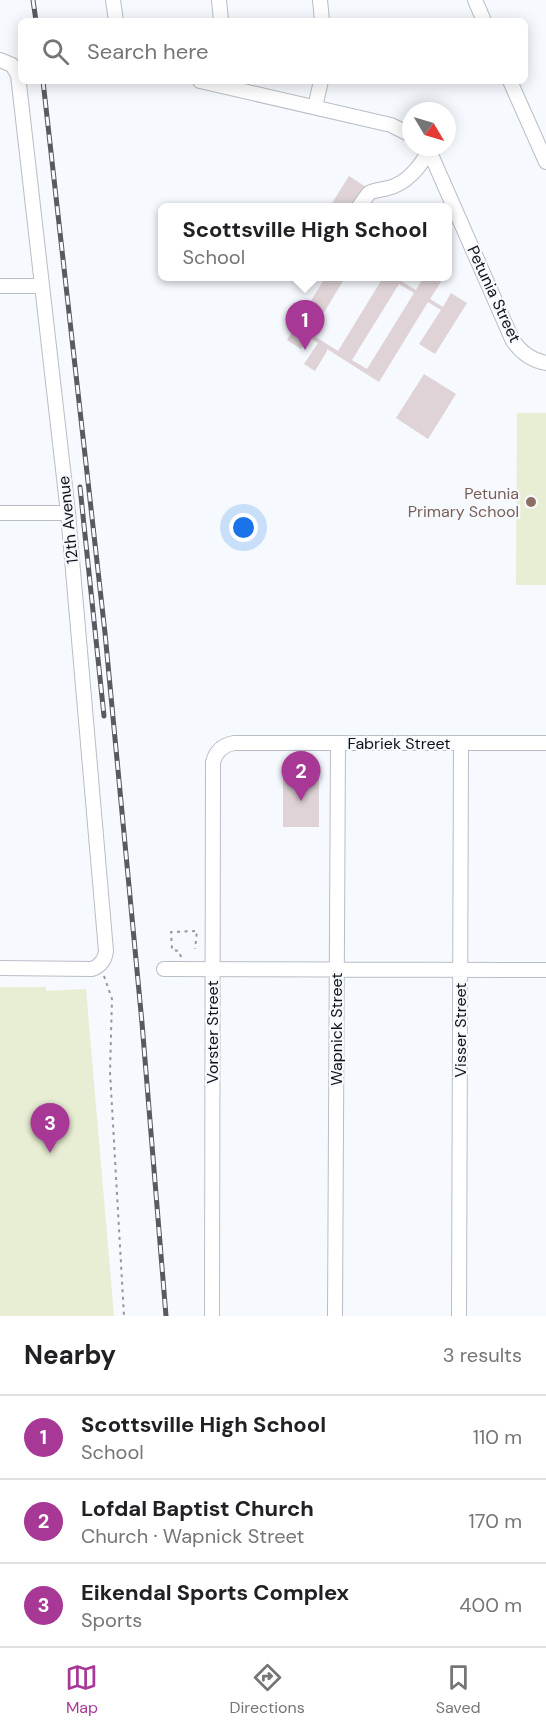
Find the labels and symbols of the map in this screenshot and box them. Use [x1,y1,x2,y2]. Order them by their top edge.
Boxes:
north arrow [402,102,456,156]
street label: Petunia Street [462,242,526,346]
pin: 1 [286,300,324,350]
street label: 12th Avenue [53,475,83,565]
place label: Petunia Primary School [408,483,519,522]
marker: Petunia Primary School [524,495,538,509]
your location [229,513,258,542]
street label: Fabriek Street [347,733,451,754]
pin: 2 [282,752,320,801]
street label: Wapnick Street [326,972,347,1086]
street label: Vorster Street [202,980,223,1084]
street label: Visser Street [450,982,471,1078]
pin: 3 [31,1104,70,1153]

